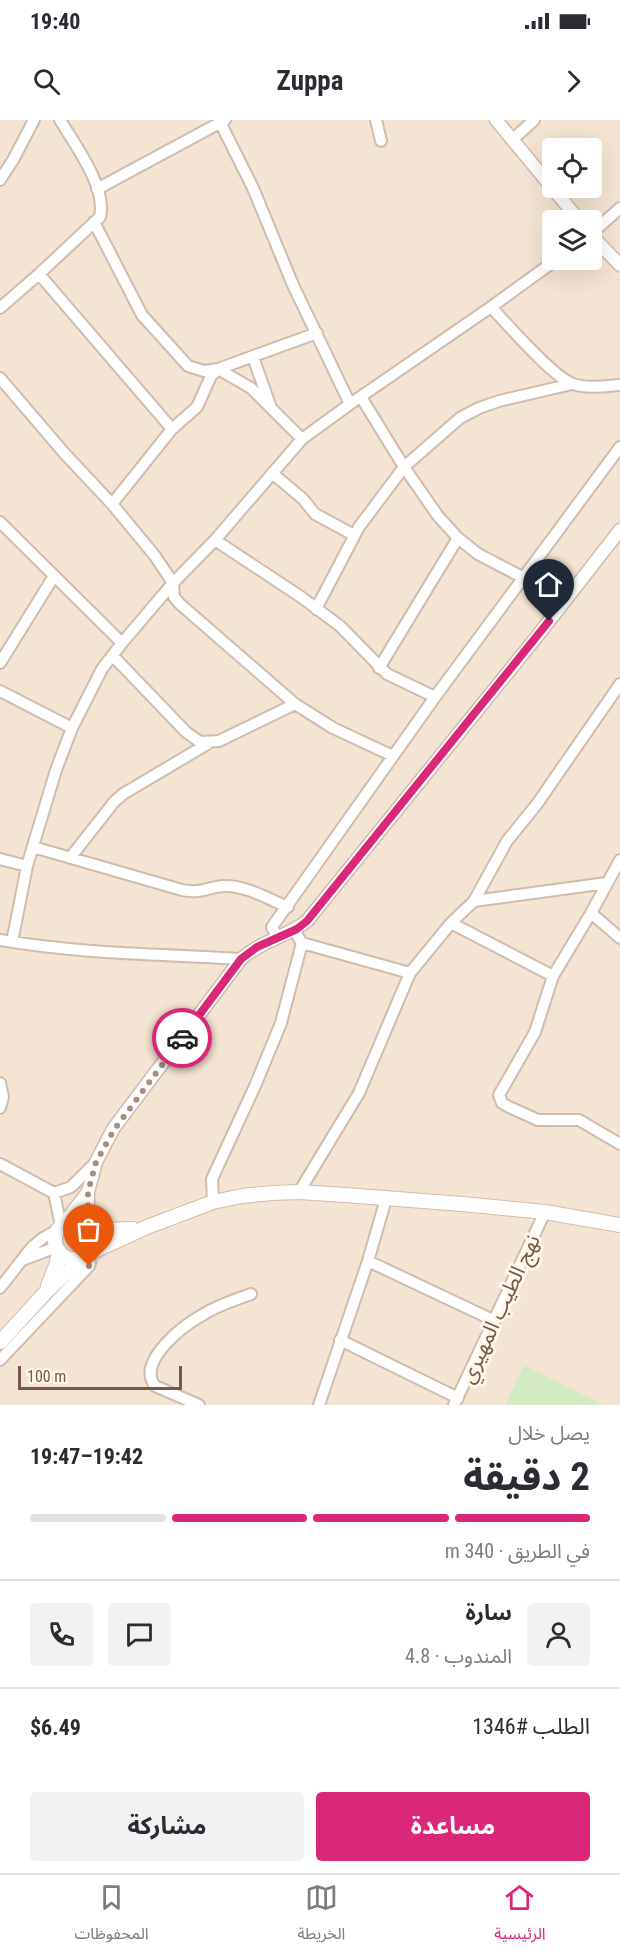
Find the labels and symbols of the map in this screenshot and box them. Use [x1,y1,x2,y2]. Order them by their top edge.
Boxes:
pin [523,559,574,621]
courier [152,1008,212,1068]
pin [63,1204,114,1266]
street label: نهج الطيب المهيري [455,1231,548,1389]
scale bar [18,1363,182,1390]

